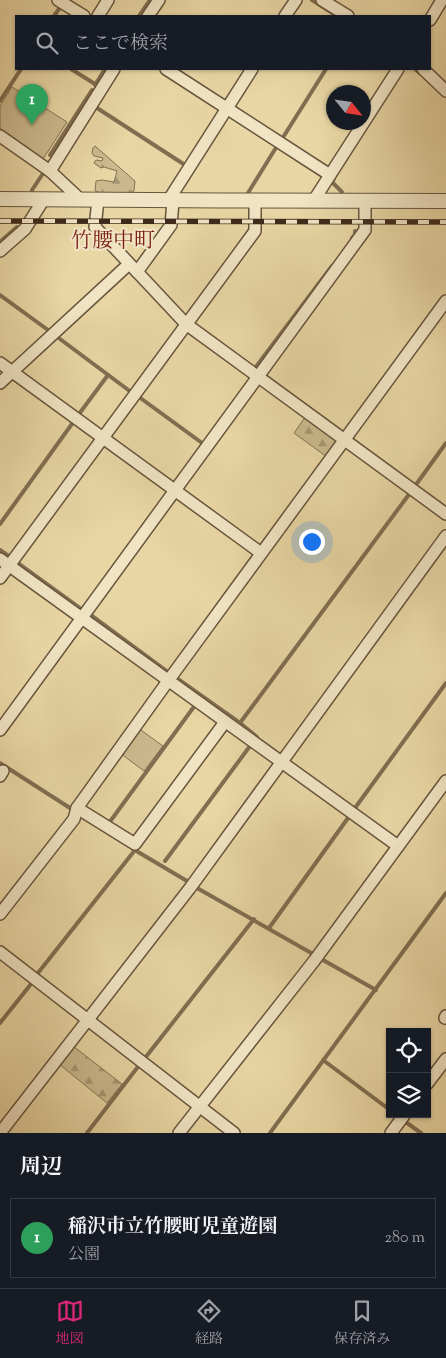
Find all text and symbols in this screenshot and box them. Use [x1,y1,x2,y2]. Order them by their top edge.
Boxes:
search box [15,15,431,70]
icon: search [33,29,61,57]
text: ここで検索 [73,31,168,58]
pin: 1 [16,84,48,125]
north arrow [326,85,371,130]
district label: 竹腰中町 [71,227,155,257]
your location [299,529,325,555]
map controls [386,1028,431,1118]
button: locate [386,1028,431,1073]
button: layers [386,1073,431,1118]
text: 周辺 [20,1153,62,1183]
text: 稲沢市立竹腰町児童遊園 [68,1214,277,1241]
text: 1 [34,1227,40,1250]
text: 280 m [384,1227,425,1250]
text: 公園 [68,1244,100,1267]
tab: 地図 [56,1297,84,1350]
tab: 経路 [195,1297,223,1350]
tab: 保存済み [334,1297,390,1350]

